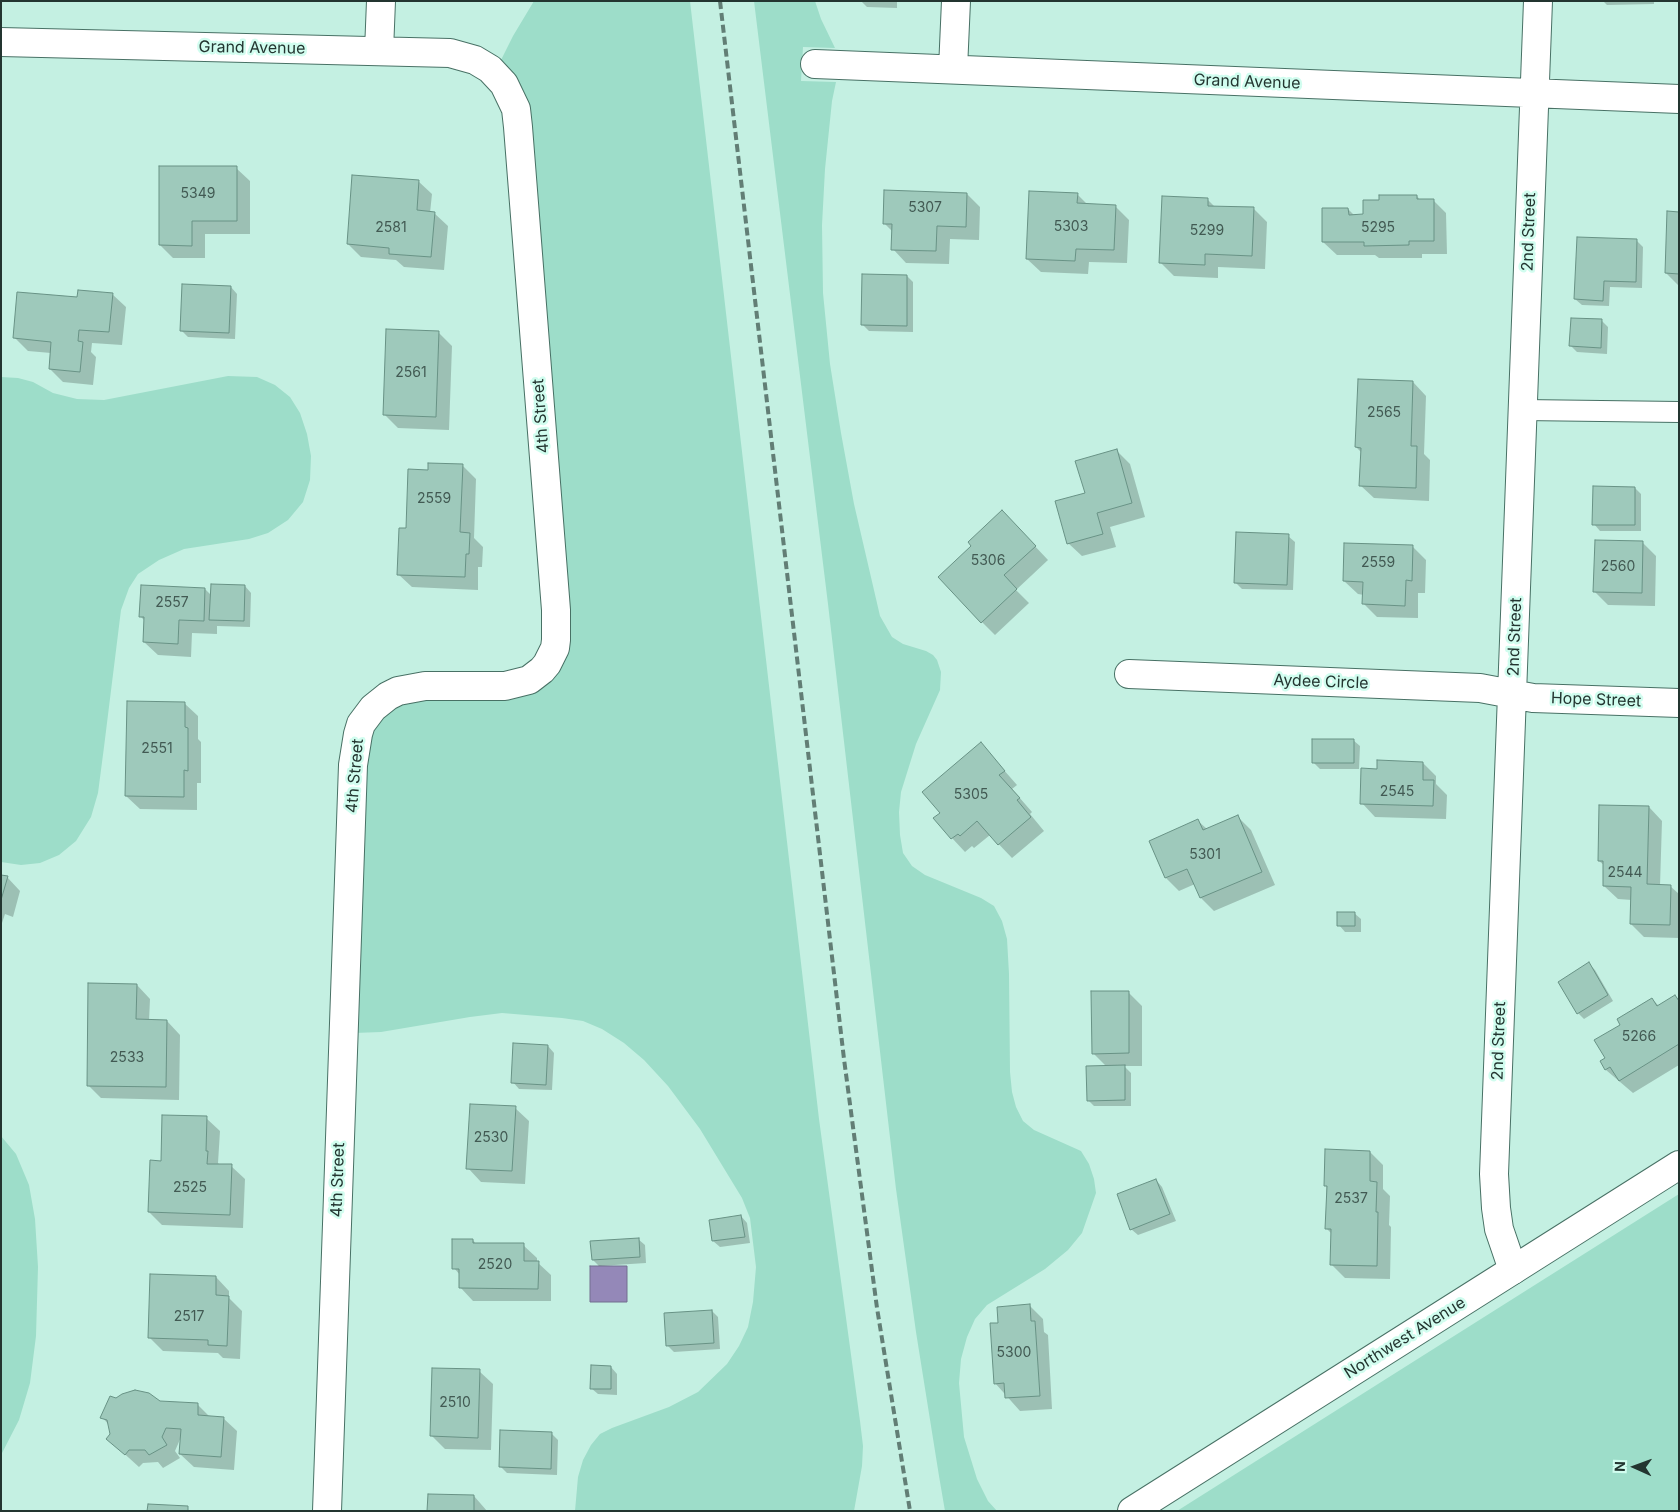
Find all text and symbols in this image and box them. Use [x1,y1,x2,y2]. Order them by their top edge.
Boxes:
street label: Grand Avenue [198,37,306,59]
street label: Grand Avenue [1193,71,1301,93]
house number: 5349 [181,186,215,202]
street label: 2nd Street [1518,192,1540,272]
house number: 5307 [908,200,942,216]
house number: 5303 [1054,219,1088,235]
house number: 2581 [375,220,407,236]
house number: 5295 [1361,220,1395,236]
house number: 5299 [1190,223,1224,239]
house number: 2561 [395,365,427,381]
street label: 4th Street [529,378,553,454]
house number: 2565 [1367,405,1401,421]
house number: 2559 [417,491,451,507]
house number: 5306 [971,553,1005,569]
house number: 2559 [1361,555,1395,571]
house number: 2560 [1601,559,1635,575]
house number: 2557 [155,595,189,611]
street label: 2nd Street [1504,597,1526,677]
street label: Aydee Circle [1273,671,1369,693]
street label: Hope Street [1551,689,1641,711]
street label: 4th Street [342,738,368,814]
house number: 2551 [141,741,173,757]
house number: 2545 [1380,784,1414,800]
house number: 5305 [954,787,988,803]
house number: 5301 [1189,847,1221,863]
house number: 2544 [1607,865,1643,881]
street label: 2nd Street [1488,1001,1510,1081]
house number: 5266 [1622,1029,1656,1045]
house number: 2533 [110,1050,144,1066]
house number: 2530 [474,1130,508,1146]
street label: 4th Street [327,1142,349,1218]
house number: 2525 [173,1180,207,1196]
house number: 2537 [1334,1191,1368,1207]
house number: 2520 [478,1257,512,1273]
street label: Northwest Avenue [1341,1293,1469,1383]
house number: 2517 [174,1309,204,1325]
house number: 5300 [997,1345,1031,1361]
house number: 2510 [439,1395,471,1411]
north arrow [1610,1442,1660,1492]
text: N [1611,1461,1628,1472]

